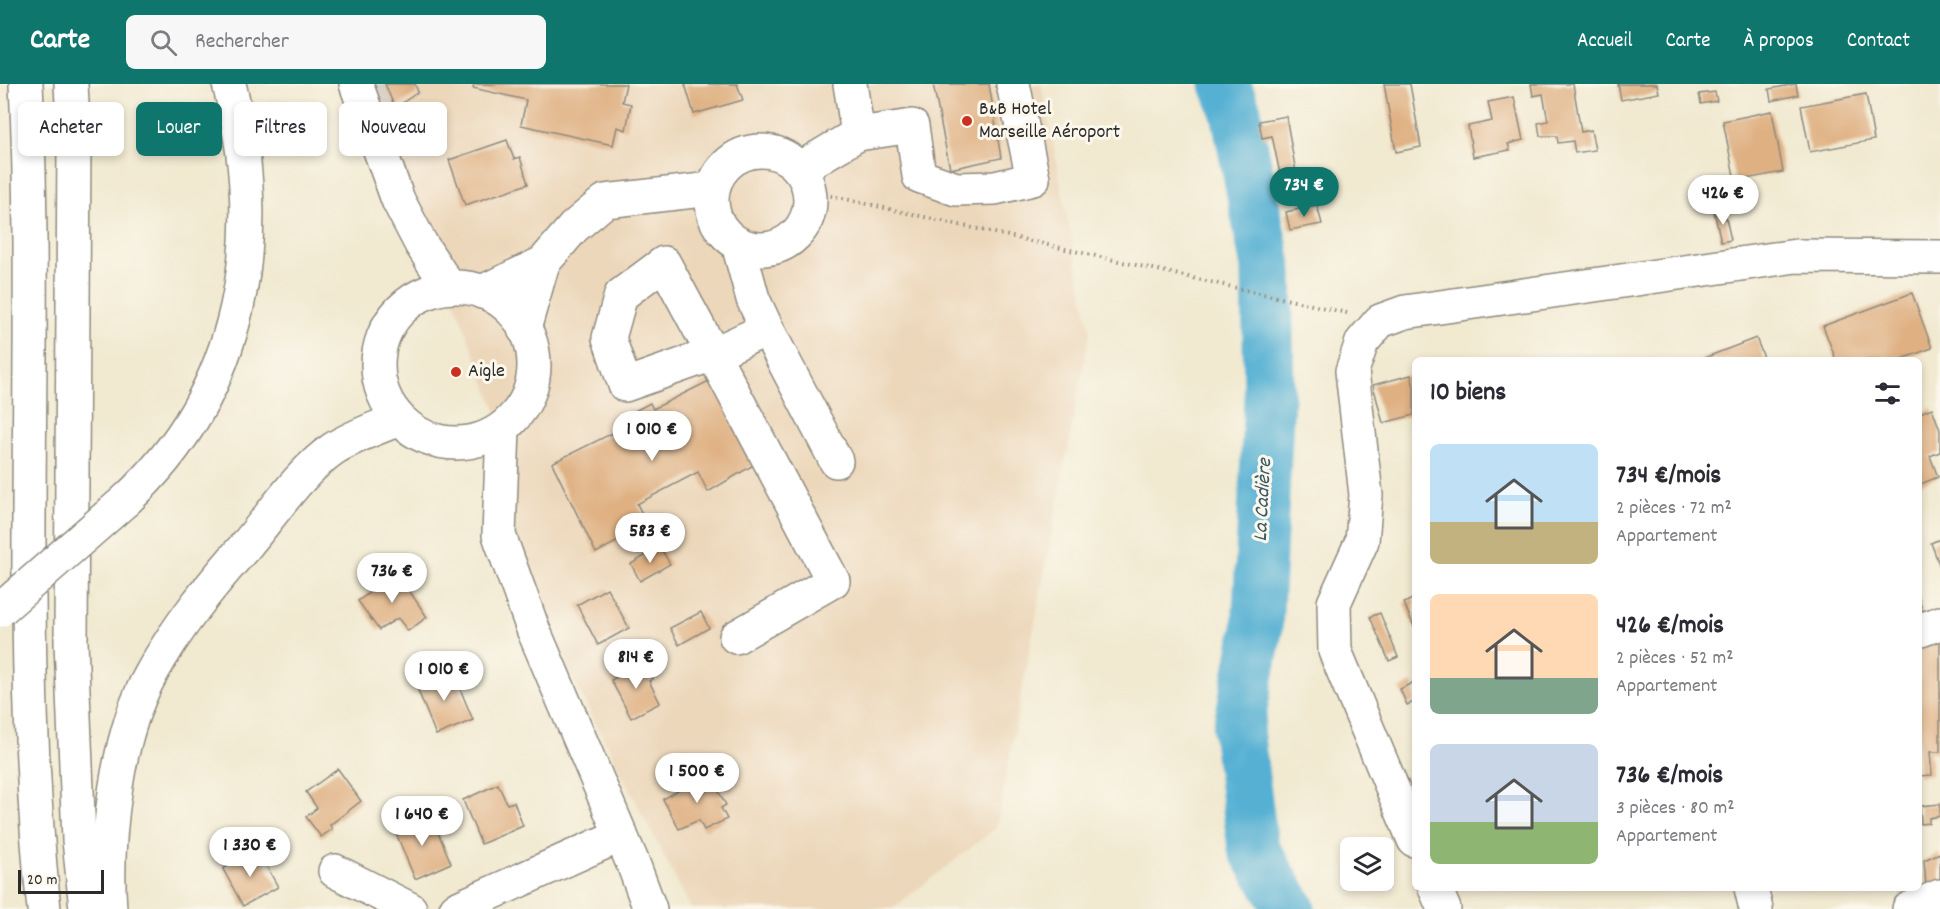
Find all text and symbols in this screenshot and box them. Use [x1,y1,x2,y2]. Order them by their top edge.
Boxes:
search box [126,15,546,69]
text: Carte [30,22,90,62]
icon: search [147,26,180,59]
text: Rechercher [195,27,289,58]
text: Accueil [1577,27,1632,57]
text: Carte [1665,27,1710,57]
text: À propos [1743,27,1814,57]
text: Contact [1847,27,1910,57]
place label: B&B Hotel Marseille Aéroport [979,96,1120,147]
chip: Acheter [18,102,124,156]
chip: Louer [136,102,222,156]
chip: Filtres [234,102,327,156]
chip: Nouveau [339,102,447,156]
marker: B&B Hotel Marseille Aéroport [960,114,974,128]
pin: 734 € [1262,167,1346,218]
text: 734 € [1284,172,1324,200]
pin: 426 € [1681,175,1765,226]
text: 426 € [1702,180,1744,208]
place label: Aigle [468,358,505,386]
marker: Aigle [449,365,463,379]
text: 10 biens [1430,375,1506,412]
icon: filters [1871,377,1904,410]
pin: 1 010 € [597,411,707,462]
text: 1 010 € [627,416,677,444]
water label: La Cadière [1247,456,1281,542]
text: 734 €/mois [1616,458,1721,495]
icon: home [1478,468,1550,540]
text: 2 pièces · 72 m² [1616,495,1732,523]
pin: 583 € [608,513,692,564]
text: 583 € [629,518,671,546]
text: Appartement [1616,523,1718,551]
pin: 736 € [350,553,434,604]
text: 736 € [371,558,413,586]
text: 426 €/mois [1616,608,1724,645]
icon: home [1478,618,1550,690]
pin: 814 € [594,639,678,690]
text: 814 € [618,644,654,672]
text: 2 pièces · 52 m² [1616,645,1733,673]
pin: 1 010 € [389,651,499,702]
text: 1 010 € [419,656,469,684]
text: Appartement [1616,673,1718,701]
pin: 1 500 € [642,753,752,804]
text: 1 500 € [669,758,725,786]
text: 736 €/mois [1616,758,1723,795]
icon: home [1478,768,1550,840]
text: 3 pièces · 80 m² [1616,795,1734,823]
pin: 1 640 € [367,796,477,847]
text: 1 640 € [395,801,449,829]
text: Appartement [1616,823,1718,851]
pin: 1 330 € [195,827,305,878]
text: 1 330 € [223,832,277,860]
map controls [1340,837,1394,891]
button: layers [1340,837,1394,891]
scale bar [18,867,104,894]
text: 20 m [27,869,57,892]

